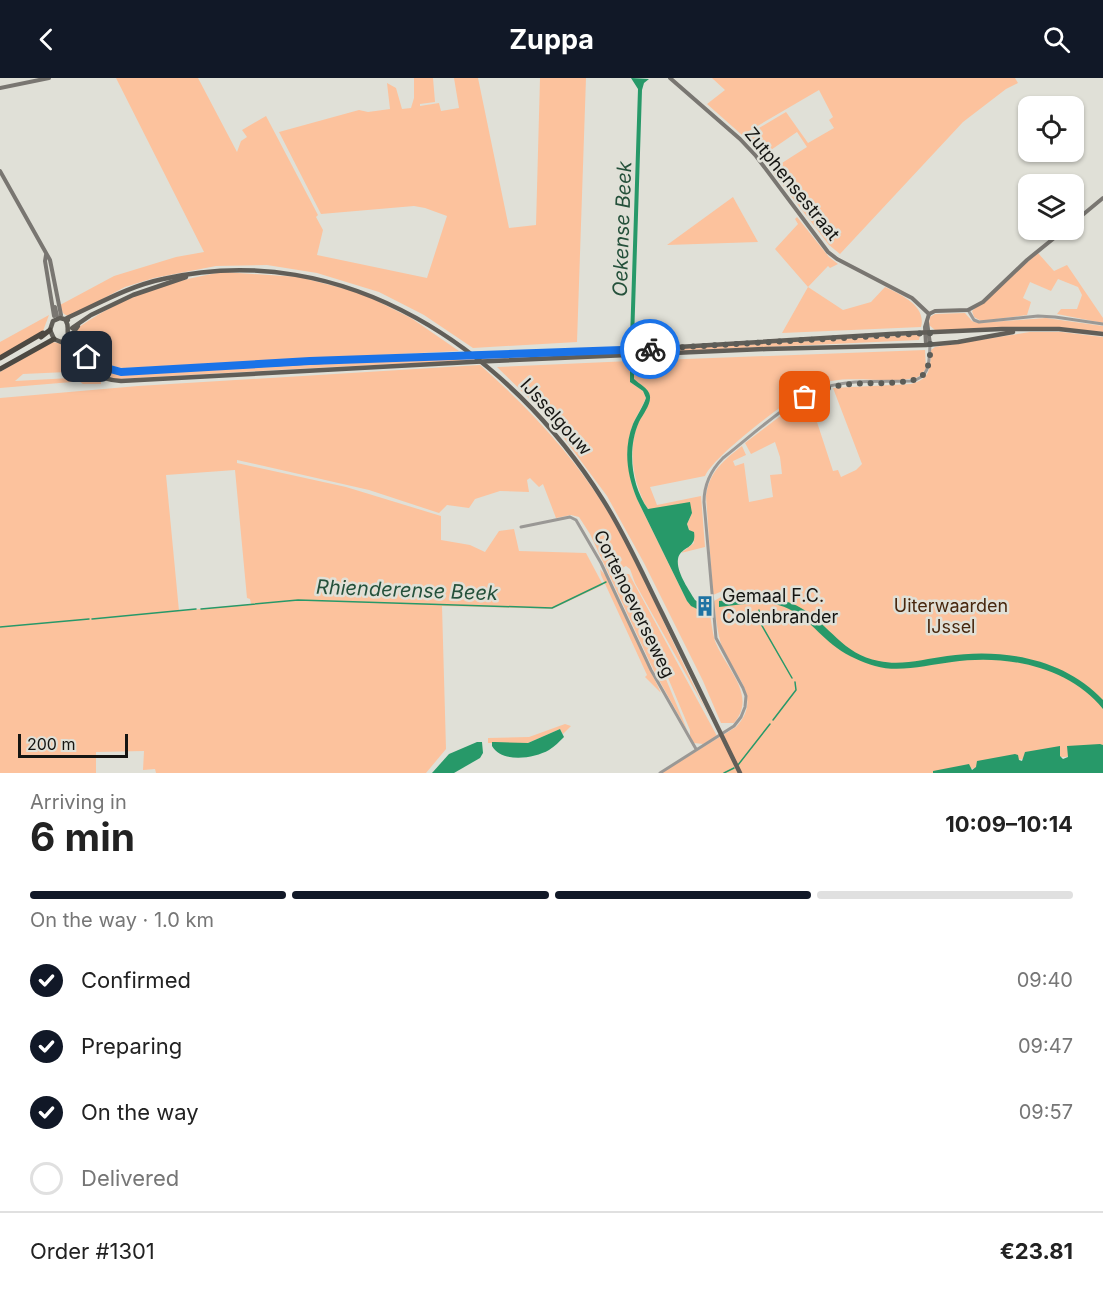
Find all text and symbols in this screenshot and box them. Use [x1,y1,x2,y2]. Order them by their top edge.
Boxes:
icon: back [30,23,63,56]
text: Zuppa [509,23,594,56]
icon: search [1040,23,1073,56]
map controls [1018,96,1084,240]
button: locate [1018,96,1084,162]
street label: Zutphensestraat [741,123,844,244]
water label: Oekense Beek [608,160,636,297]
button: layers [1018,174,1084,240]
courier [620,319,680,379]
pin [61,331,112,382]
icon: bike [634,333,667,366]
icon: home [70,340,103,373]
pin [779,371,830,422]
street label: IJsselgouw [516,374,597,460]
icon: bag [788,380,821,413]
street label: Cortenoeverseweg [590,527,679,681]
water label: Rhienderense Beek [316,575,499,605]
place label: Gemaal F.C. Colenbrander [722,585,838,627]
building icon: Gemaal F.C. Colenbrander [693,594,717,618]
park label: Uiterwaarden IJssel [894,595,1008,637]
scale bar [18,731,128,758]
text: 200 m [27,734,75,754]
text: Arriving in [30,790,127,814]
text: 10:09–10:14 [945,811,1073,837]
text: 6 min [30,813,135,860]
text: On the way · 1.0 km [30,908,214,932]
icon: check [30,964,63,997]
text: Confirmed [81,967,191,993]
text: 09:40 [1017,968,1073,992]
icon: check [30,1030,63,1063]
text: Preparing [81,1033,182,1059]
text: 09:47 [1018,1034,1073,1058]
icon: check [30,1096,63,1129]
text: On the way [81,1099,199,1125]
text: 09:57 [1019,1100,1073,1124]
text: Delivered [81,1165,179,1191]
text: Order #1301 [30,1238,155,1264]
text: €23.81 [1000,1238,1073,1264]

